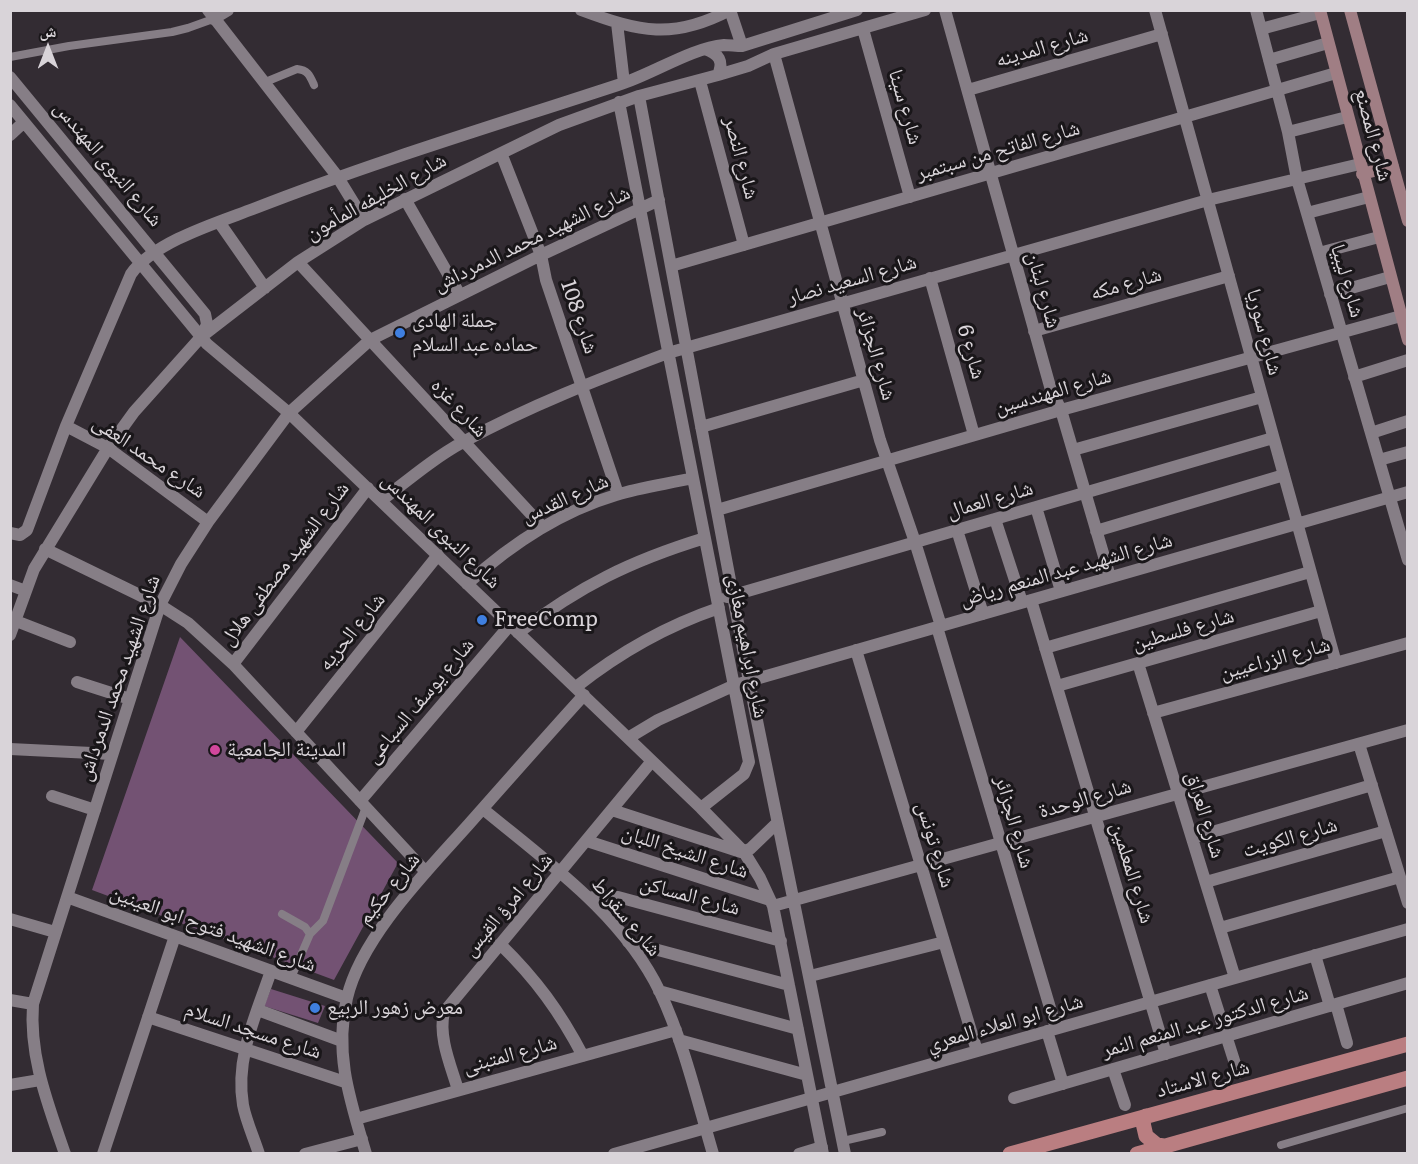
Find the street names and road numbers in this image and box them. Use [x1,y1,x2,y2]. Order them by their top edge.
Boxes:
street label: شارع المدينه [993,23,1091,73]
street label: شارع سينا [882,67,928,147]
street label: شارع المصنع [1349,86,1397,184]
street label: شارع النبوى المهندس [48,96,168,232]
street label: شارع النصر [718,114,764,202]
street label: شارع الفاتح من سبتمبر [913,116,1083,186]
street label: شارع الخليفه المأمون [301,148,451,246]
street label: شارع الشهيد محمد الدمرداش [429,180,635,298]
street label: شارع ليبيا [1325,241,1369,321]
street label: شارع السعيد نصار [784,249,920,311]
street label: شارع لبنان [1020,249,1066,331]
street label: شارع مكه [1088,262,1164,306]
street label: شارع 108 [555,277,603,357]
street label: شارع سوريا [1240,286,1288,378]
street label: شارع الجزائر [851,305,901,403]
street label: شارع 6 [951,322,991,382]
street label: شارع المهندسين [992,363,1114,421]
street label: شارع غزه [425,373,493,443]
street label: شارع محمد العفى [88,410,210,504]
street label: شارع النبوى المهندس [376,468,506,594]
street label: شارع القدس [517,469,613,529]
street label: شارع العمال [944,476,1036,524]
street label: شارع الشهيد مصطفى هلال [215,477,355,651]
street label: شارع الشهيد عبد المنعم رياض [957,528,1175,612]
street label: شارع الشهيد محمد الدمرداش [72,572,166,784]
street label: شارع ابراهيم مغازى [721,572,773,720]
street label: شارع الحريه [313,588,391,676]
street label: شارع فلسطين [1129,603,1237,657]
street label: شارع الزراعيين [1217,632,1333,686]
street label: شارع يوسف السباعى [360,633,480,769]
street label: شارع العراق [1180,769,1230,861]
street label: شارع الجزائر [989,773,1039,871]
street label: شارع الوحدة [1036,774,1134,824]
street label: شارع تونس [910,799,960,891]
street label: شارع الكويت [1240,812,1340,864]
street label: شارع المعلمين [1105,819,1159,927]
street label: شارع الشيخ اللبان [619,820,751,884]
street label: شارع حكيم [352,848,426,930]
street label: شارع امرؤ القيس [457,848,559,962]
street label: شارع المساكن [637,871,743,921]
street label: شارع سقراط [586,872,666,962]
street label: شارع الشهيد فتوح ابو العينين [107,880,319,978]
street label: شارع الدكتور عبد المنعم النمر [1099,980,1311,1064]
street label: شارع ابو العلاء المعري [924,989,1086,1057]
street label: شارع مسجد السلام [181,997,325,1065]
street label: شارع المتبنى [460,1030,560,1080]
street label: شارع الاستاد [1154,1054,1252,1104]

